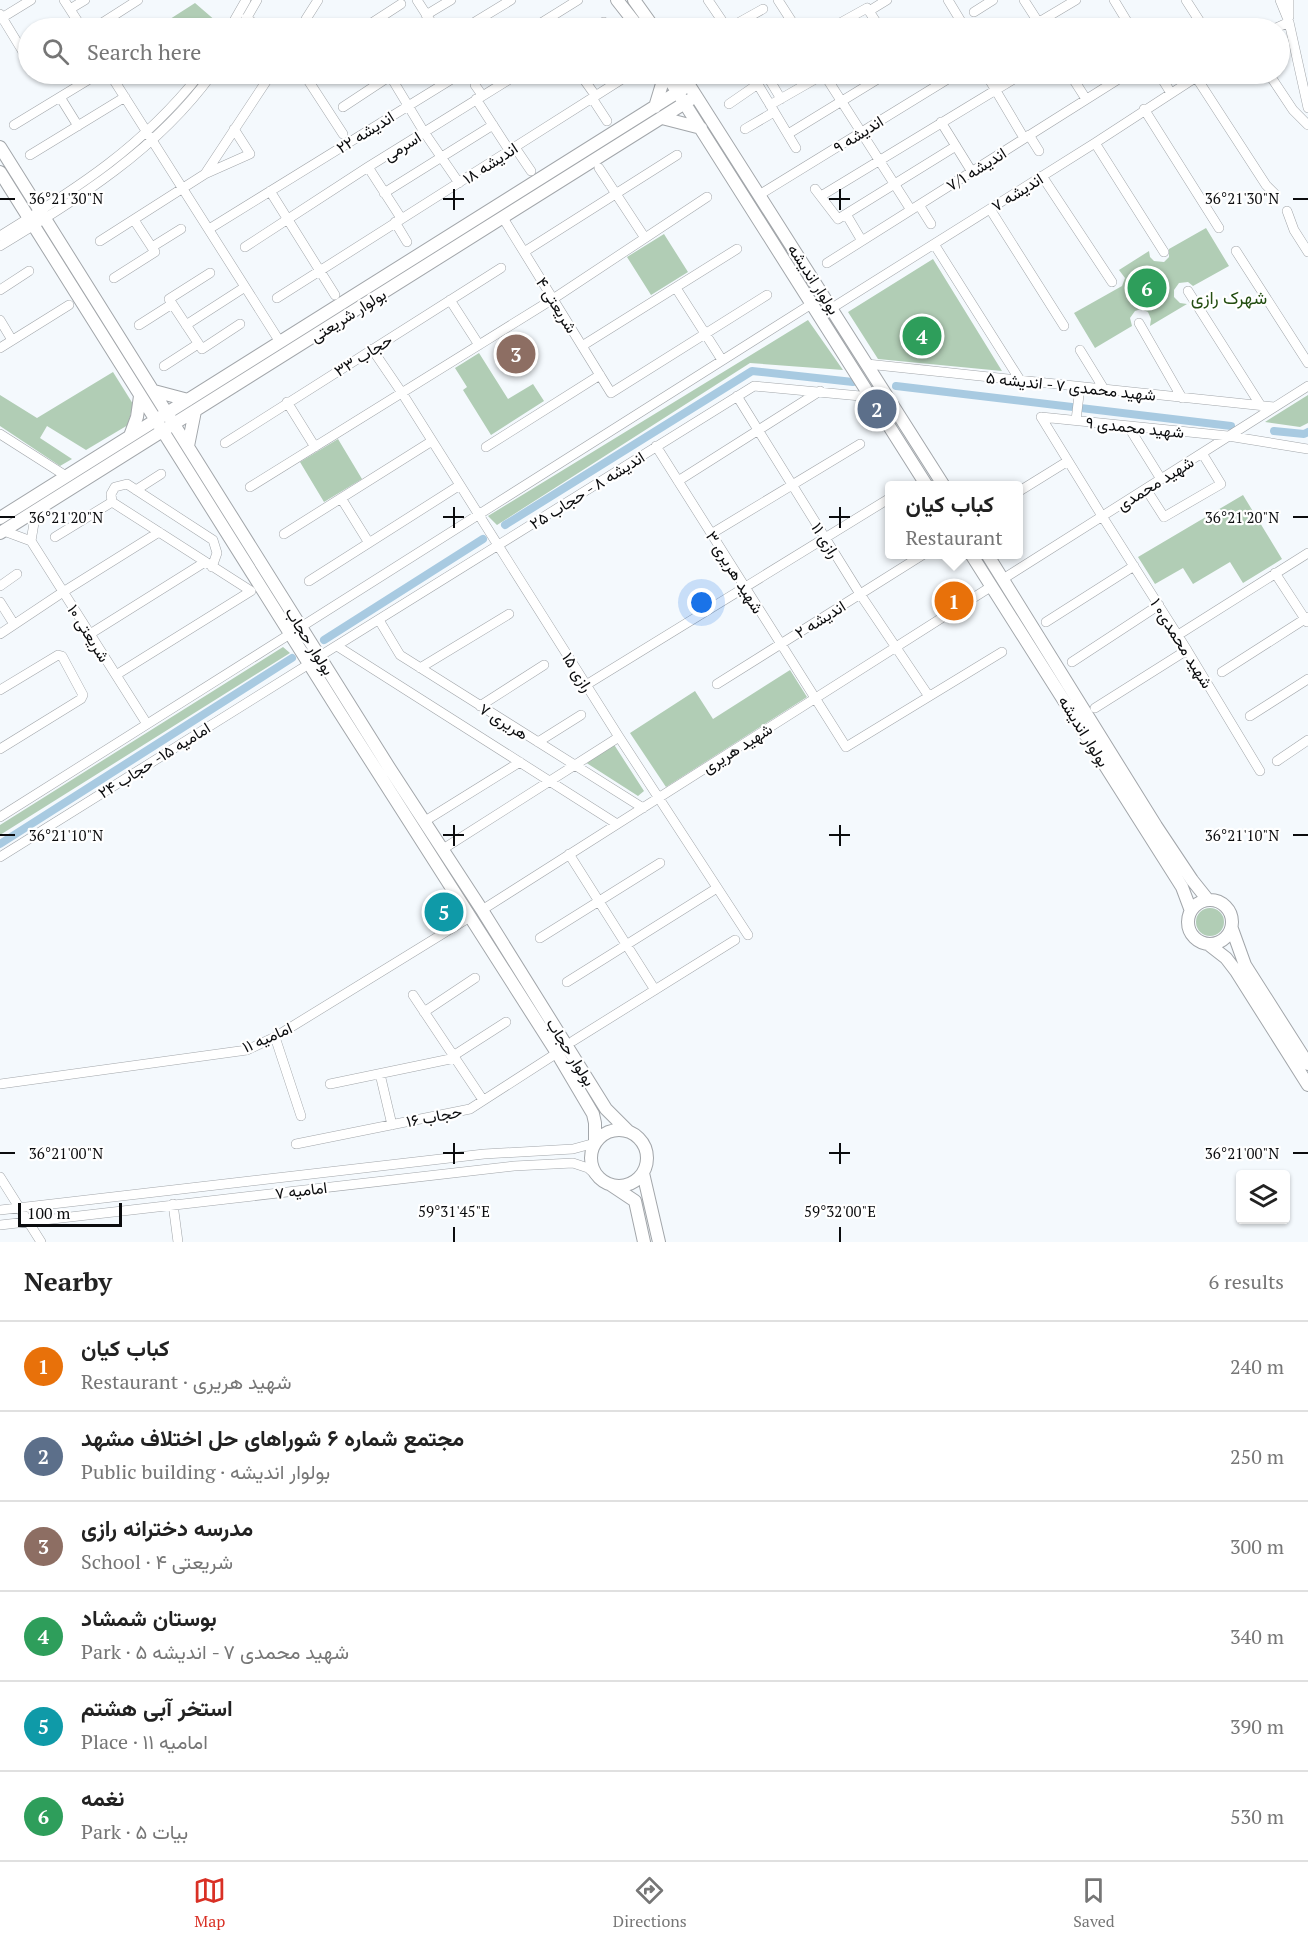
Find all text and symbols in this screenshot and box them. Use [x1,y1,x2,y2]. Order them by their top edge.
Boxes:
search box [18,18,1290,84]
icon: search [39,35,72,68]
text: Search here [87,37,201,66]
street label: اندیشه ۲۲ [332,106,398,158]
street label: اندیشه ۹ [829,110,887,158]
street label: اسرمی [379,126,425,166]
street label: اندیشه ۱۸ [458,137,522,189]
street label: اندیشه ۷/۱ [942,142,1010,196]
street label: اندیشه ۷ [987,168,1047,216]
text: 36°21'30"N [29,188,103,208]
text: 36°21'30"N [1205,188,1279,208]
street label: بولوار اندیشه [783,239,845,319]
pin: 6 [1128,266,1166,310]
street label: شریعتی ۴ [531,273,583,337]
street label: بولوار شریعتی [306,283,390,347]
district label: شهرک رازی [1191,285,1267,309]
pin: 4 [902,314,942,358]
street label: حجاب ۳۳ [330,328,397,381]
pin: 3 [496,332,536,376]
street label: شهید محمدی ۷ - اندیشه ۵ [985,366,1157,406]
pin: 2 [858,386,896,432]
street label: شهید محمدی ۹ [1085,411,1185,443]
street label: اندیشه ۸ - حجاب ۲۵ [525,446,649,534]
street label: شهید محمدی [1112,451,1198,515]
popup [885,481,1023,559]
text: کباب کیان [905,489,994,518]
text: 36°21'20"N [29,507,103,527]
text: 36°21'20"N [1205,507,1279,527]
street label: رازی ۱۱ [807,518,845,562]
text: Restaurant [905,524,1003,551]
street label: شهید هریری ۳ [701,527,769,617]
pin: 1 [934,578,974,624]
your location [687,588,716,617]
street label: شهید محمدی۰ ۱ [1146,594,1218,692]
street label: اندیشه ۲ [790,595,850,643]
street label: شریعتی ۱۰ [63,600,115,666]
street label: بولوار حجاب [280,603,340,679]
street label: رازی ۱۵ [557,648,599,696]
street label: بولوار اندیشه [1053,691,1115,771]
street label: هریری ۷ [475,697,533,745]
street label: امامیه ۱۵- حجاب ۲۴ [94,717,214,803]
street label: شهید هریری [698,718,776,778]
text: 36°21'10"N [29,825,103,845]
text: 36°21'10"N [1205,825,1279,845]
pin: 5 [424,890,464,934]
street label: بولوار حجاب [541,1014,601,1090]
street label: امامیه ۱۱ [239,1016,295,1058]
street label: حجاب ۱۶ [404,1100,464,1132]
text: 36°21'00"N [29,1143,103,1163]
text: 36°21'00"N [1205,1143,1279,1163]
map controls [1236,1170,1290,1224]
button: layers [1236,1170,1290,1224]
street label: امامیه ۷ [274,1176,328,1204]
scale bar [18,1200,122,1228]
text: 59°31'45"E [418,1201,490,1221]
text: 59°32'00"E [804,1201,876,1221]
text: 100 m [27,1202,70,1224]
text: Nearby [24,1264,112,1298]
text: 6 results [1209,1268,1284,1295]
text: کباب کیان [81,1333,170,1362]
text: 1 [38,1353,49,1380]
text: 240 m [1230,1353,1284,1380]
text: Restaurant · شهید هریری [81,1368,292,1395]
text: مجتمع شماره ۶ شوراهای حل اختلاف مشهد [81,1423,464,1452]
text: 2 [38,1443,49,1470]
text: 250 m [1230,1443,1284,1470]
text: Public building · بولوار اندیشه [81,1458,330,1485]
text: مدرسه دخترانه رازی [81,1513,253,1542]
text: 3 [38,1533,49,1560]
text: 300 m [1230,1533,1284,1560]
text: School · شریعتی ۴ [81,1548,233,1575]
text: بوستان شمشاد [81,1603,217,1632]
text: 4 [38,1623,49,1650]
text: 340 m [1230,1623,1284,1650]
text: Park · شهید محمدی ۷ - اندیشه ۵ [81,1638,349,1665]
text: استخر آبی هشتم [81,1693,233,1722]
text: 5 [38,1713,49,1740]
text: 390 m [1230,1713,1284,1740]
text: Place · امامیه ۱۱ [81,1728,208,1755]
text: نغمه [81,1783,124,1812]
text: 6 [38,1803,49,1830]
text: 530 m [1230,1803,1284,1830]
text: Park · بیات ۵ [81,1818,188,1845]
tab: Map [193,1874,226,1932]
tab: Directions [613,1874,687,1932]
tab: Saved [1073,1874,1115,1932]

